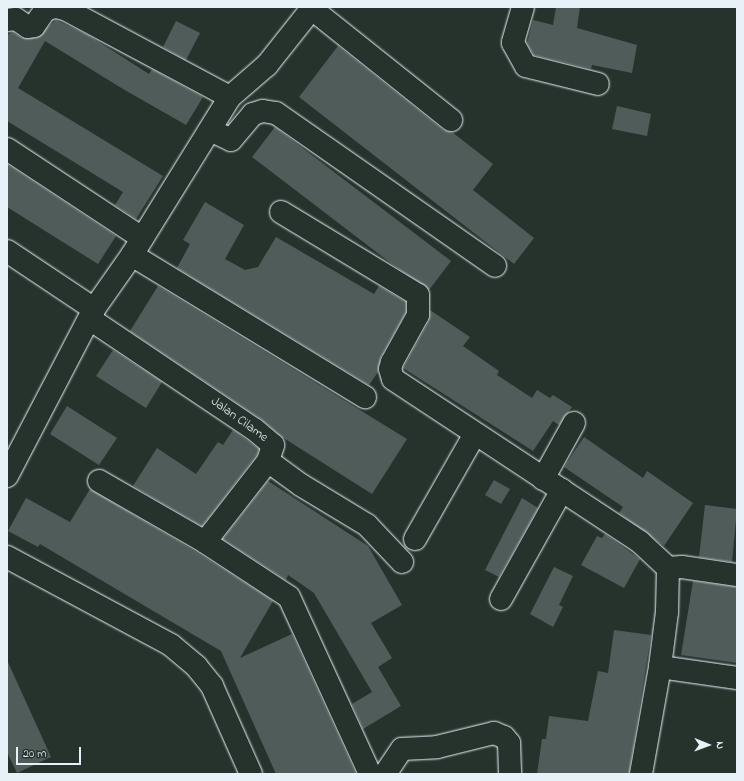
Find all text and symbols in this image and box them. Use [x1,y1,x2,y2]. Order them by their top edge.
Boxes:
street label: Jalan Cilame [207,394,271,446]
north arrow [688,725,728,765]
scale bar [18,739,83,765]
text: N [712,741,728,749]
text: 20 m [23,745,46,763]

